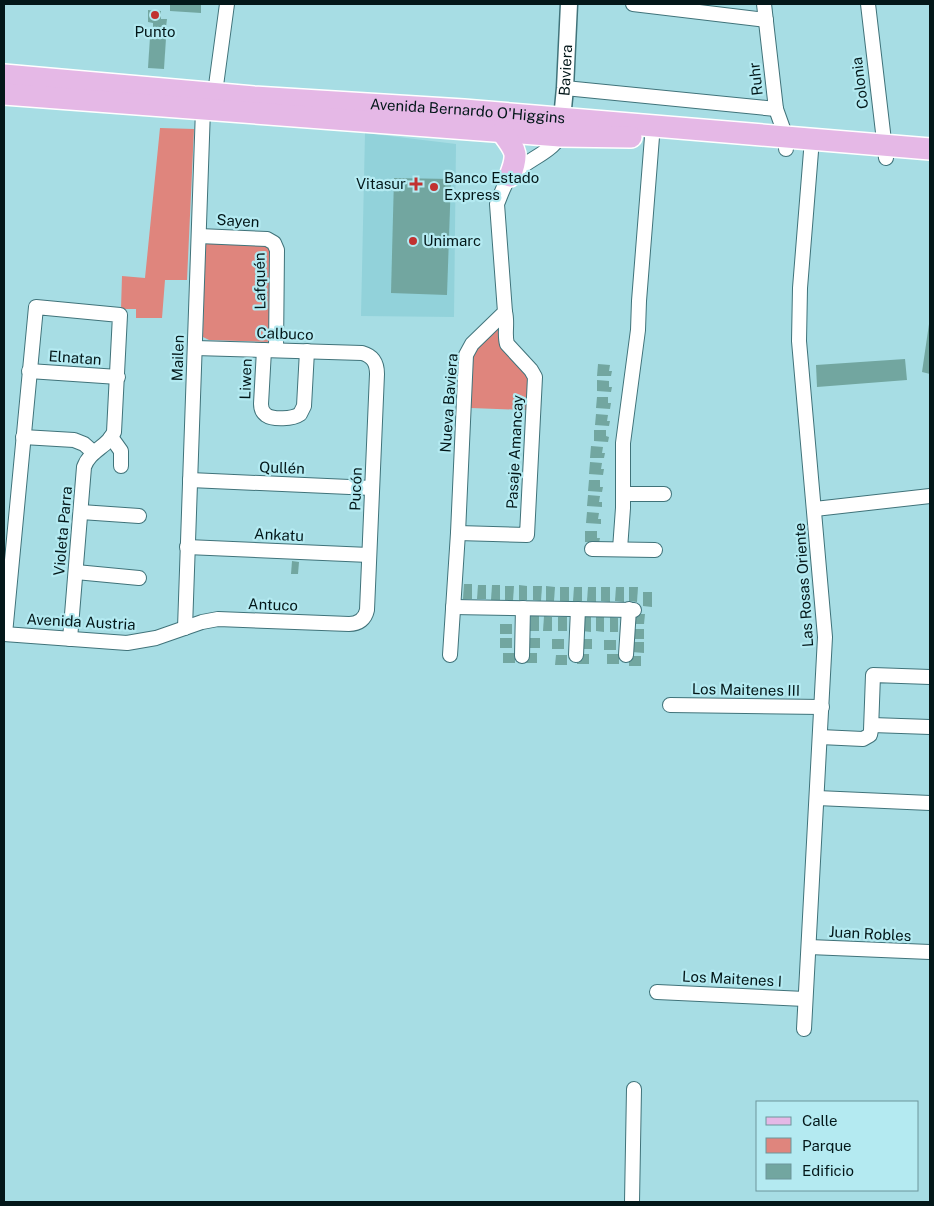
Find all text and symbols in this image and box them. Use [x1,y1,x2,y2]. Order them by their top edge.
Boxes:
marker: Punto [149,9,161,21]
place label: Punto [135,23,175,40]
street label: Baviera [555,44,575,97]
street label: Colonia [848,56,871,110]
street label: Ruhr [745,61,766,97]
street label: Avenida Bernardo O'Higgins [370,95,566,126]
place label: Banco Estado Express [444,169,539,203]
place label: Vitasur [356,175,406,192]
marker: Vitasur [410,178,422,190]
marker: Banco Estado Express [428,181,440,193]
street label: Sayen [216,211,260,230]
place label: Unimarc [423,232,481,249]
marker: Unimarc [407,235,419,247]
street label: Lafquén [251,252,268,310]
street label: Calbuco [256,324,314,343]
street label: Mailen [168,334,187,382]
street label: Elnatan [48,347,102,368]
street label: Nueva Baviera [437,353,460,453]
street label: Liwen [236,358,255,400]
street label: Pasaje Amancay [503,395,526,509]
street label: Qullén [259,458,305,477]
street label: Pucón [346,467,365,511]
street label: Violeta Parra [50,485,75,576]
street label: Las Rosas Oriente [791,522,816,648]
street label: Ankatu [254,525,304,544]
street label: Antuco [248,595,298,614]
street label: Avenida Austria [26,610,136,633]
street label: Los Maitenes III [692,680,800,699]
street label: Juan Robles [828,923,912,944]
street label: Los Maitenes I [682,967,782,990]
legend [756,1101,919,1191]
text: Calle [802,1112,838,1129]
text: Parque [802,1137,852,1154]
text: Edificio [802,1162,854,1179]

